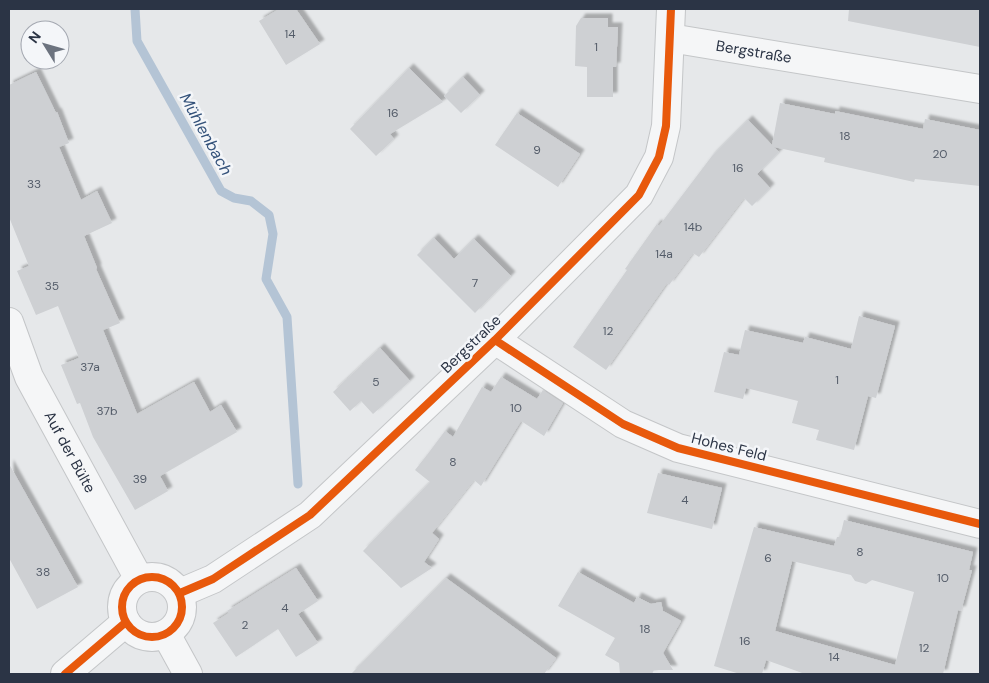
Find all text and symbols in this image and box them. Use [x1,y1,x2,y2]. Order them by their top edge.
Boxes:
north arrow [20,20,70,70]
house number: 14 [284,26,296,42]
text: N [24,28,45,47]
street label: Bergstraße [715,36,793,68]
house number: 1 [594,39,598,55]
water label: Mühlenbach [175,89,237,179]
house number: 16 [387,105,399,121]
house number: 18 [839,128,851,144]
house number: 9 [533,142,541,158]
house number: 20 [932,146,948,162]
house number: 16 [732,160,744,176]
house number: 33 [27,176,41,192]
house number: 14b [684,219,702,235]
house number: 14a [655,246,673,262]
house number: 7 [472,275,478,291]
house number: 35 [45,278,59,294]
street label: Bergstraße [437,310,505,378]
house number: 12 [603,323,613,339]
house number: 37a [80,359,100,375]
house number: 1 [835,372,839,388]
house number: 5 [372,374,380,390]
house number: 10 [510,400,522,416]
house number: 37b [97,403,117,419]
street label: Auf der Bülte [40,408,100,496]
street label: Hohes Feld [689,428,769,466]
house number: 8 [449,454,457,470]
house number: 39 [133,471,147,487]
house number: 4 [681,492,689,508]
house number: 8 [856,544,864,560]
house number: 6 [764,550,772,566]
house number: 38 [36,564,50,580]
house number: 10 [937,570,949,586]
house number: 4 [281,600,289,616]
house number: 2 [242,617,249,633]
house number: 18 [639,621,651,637]
house number: 16 [739,633,751,649]
house number: 12 [919,640,929,656]
house number: 14 [828,649,840,665]

